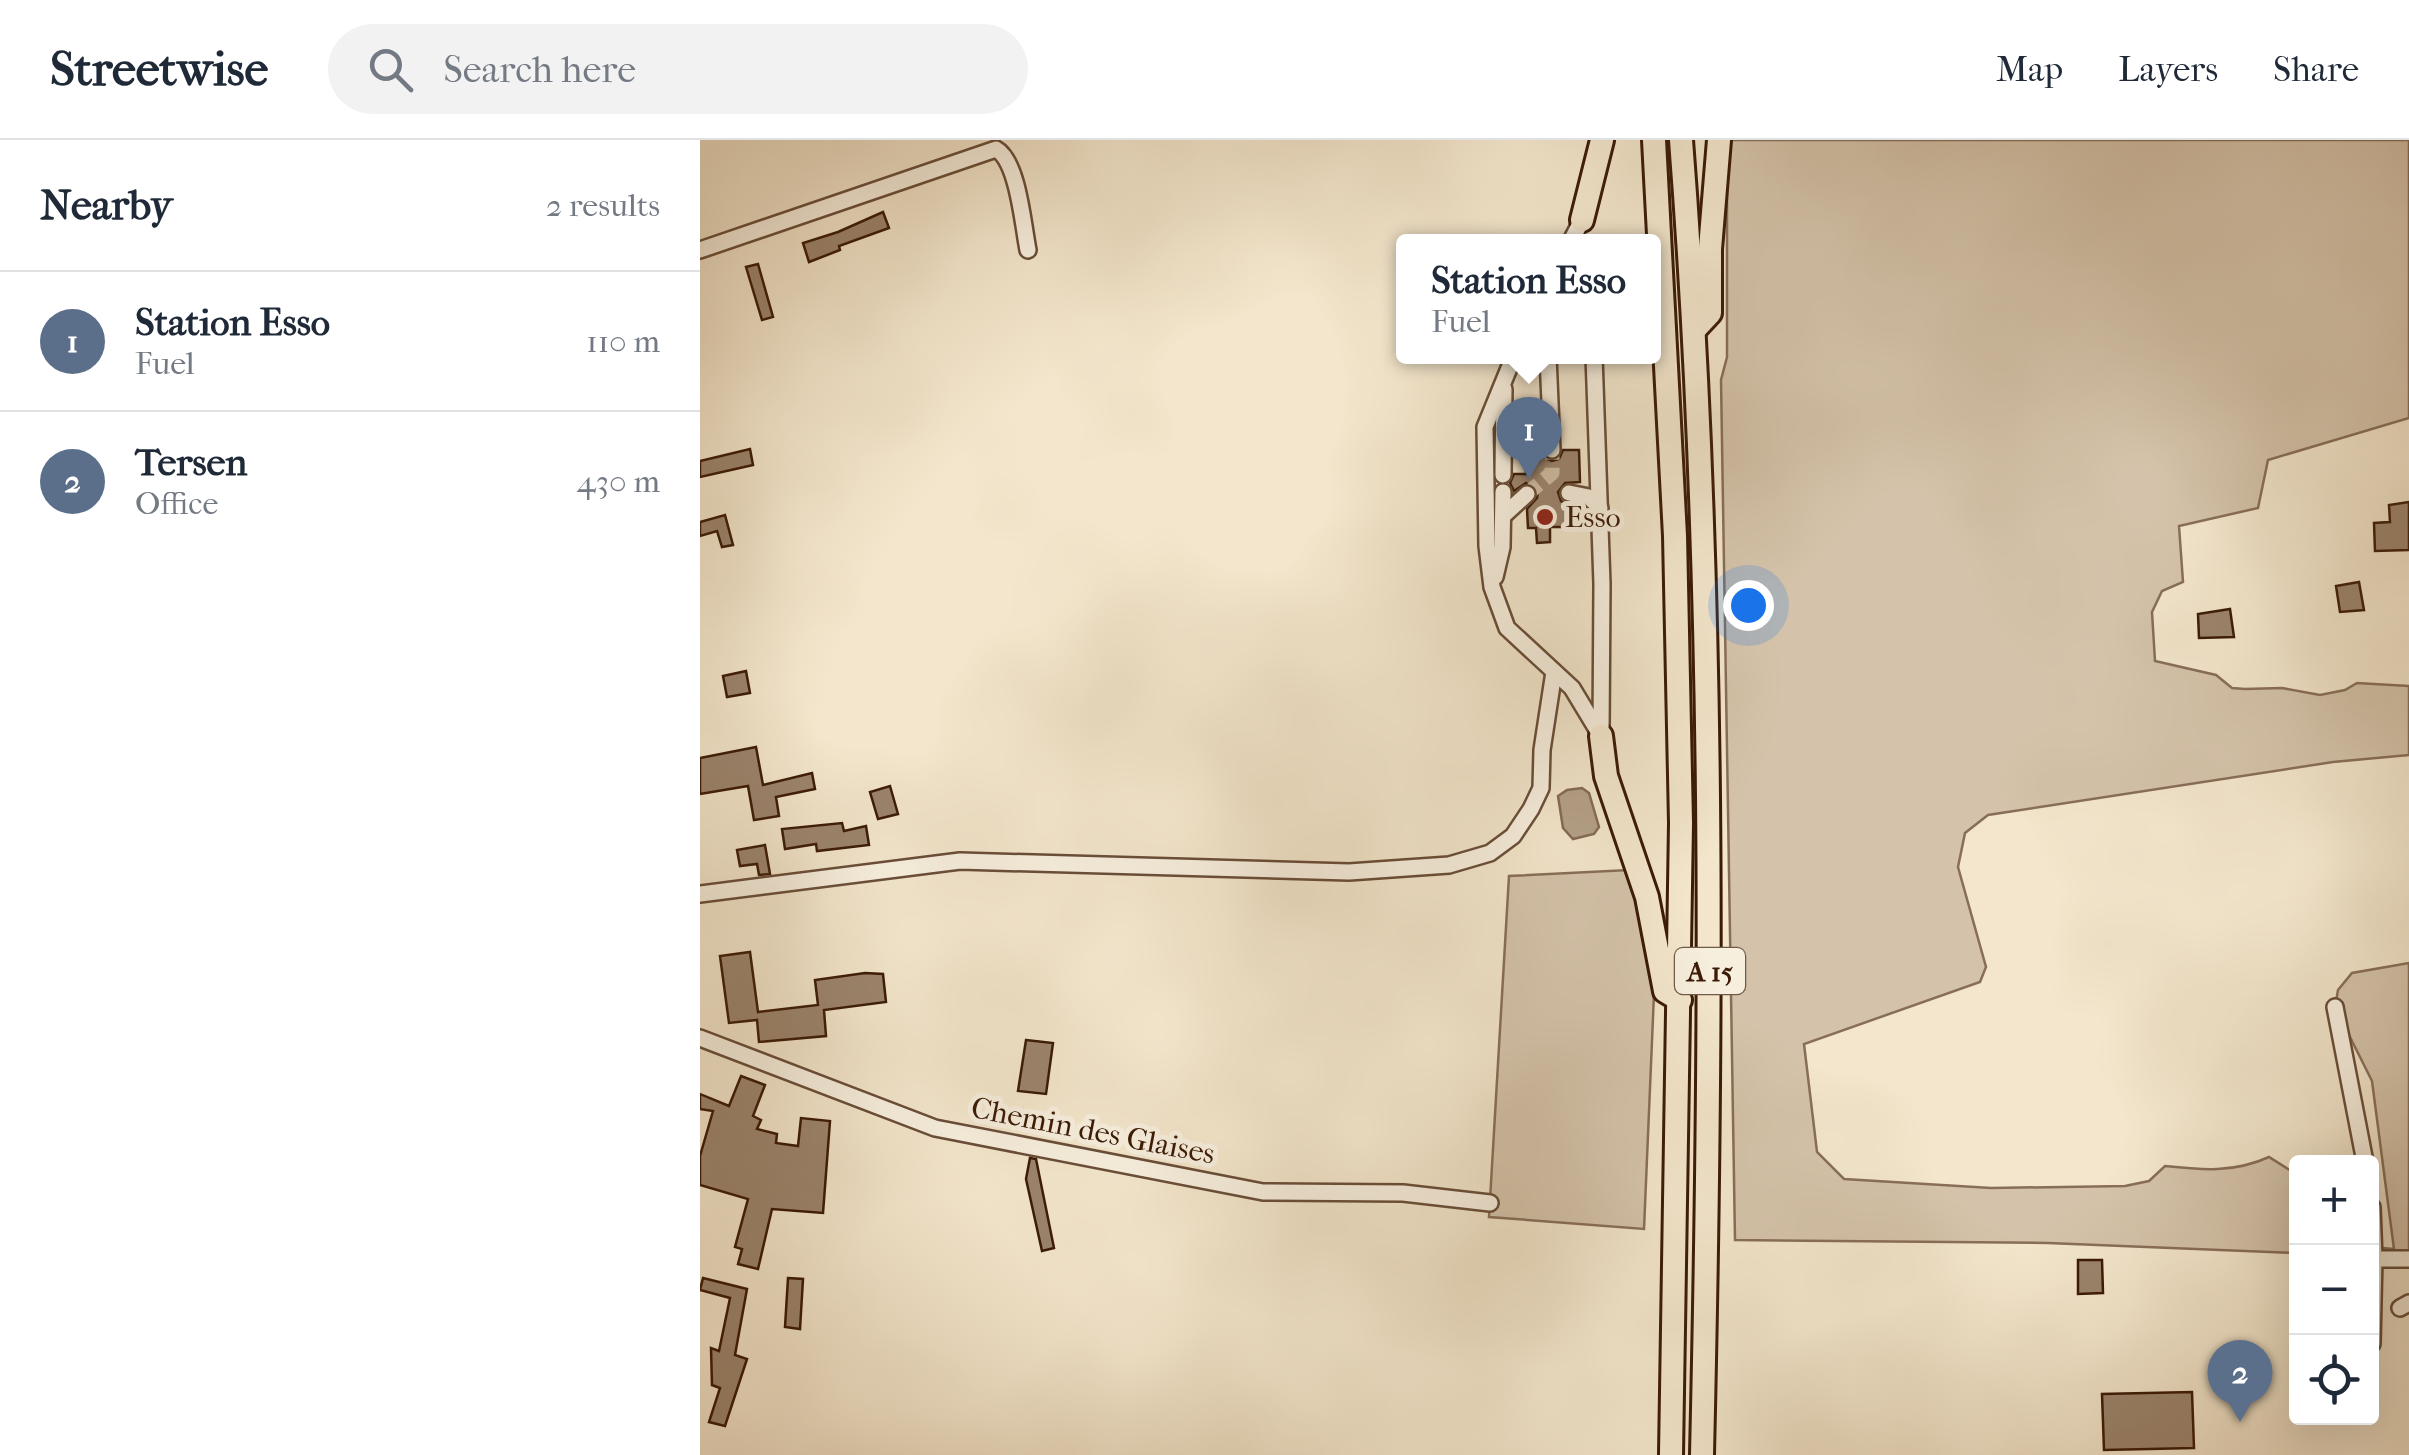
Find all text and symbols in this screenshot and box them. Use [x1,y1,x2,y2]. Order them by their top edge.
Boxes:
search box [328,24,1028,114]
text: Streetwise [50,41,268,97]
icon: search [363,42,418,97]
text: Search here [443,47,636,92]
text: Map [1996,49,2063,90]
text: Layers [2118,49,2218,90]
text: Share [2273,49,2359,90]
text: Nearby [40,181,172,230]
text: 2 results [546,187,660,224]
popup [1396,234,1661,364]
text: Station Esso [1431,258,1626,303]
text: Station Esso [135,300,330,345]
text: Fuel [1431,303,1491,340]
text: 1 [67,323,78,360]
text: 110 m [586,323,660,360]
text: Fuel [135,345,195,382]
pin: 1 [1496,396,1562,479]
text: Tersen [135,440,247,485]
text: 2 [64,463,81,500]
text: 430 m [577,463,660,500]
text: Office [135,485,218,522]
place label: Esso [1565,500,1621,535]
marker: Esso [1534,506,1556,528]
your location [1723,580,1774,631]
road number: A 15 [1675,948,1745,994]
street label: Chemin des Glaises [968,1090,1218,1172]
map controls [2289,1155,2379,1425]
button: + [2289,1155,2379,1245]
button: − [2289,1245,2379,1335]
button: locate [2289,1335,2379,1425]
pin: 2 [2208,1340,2272,1422]

